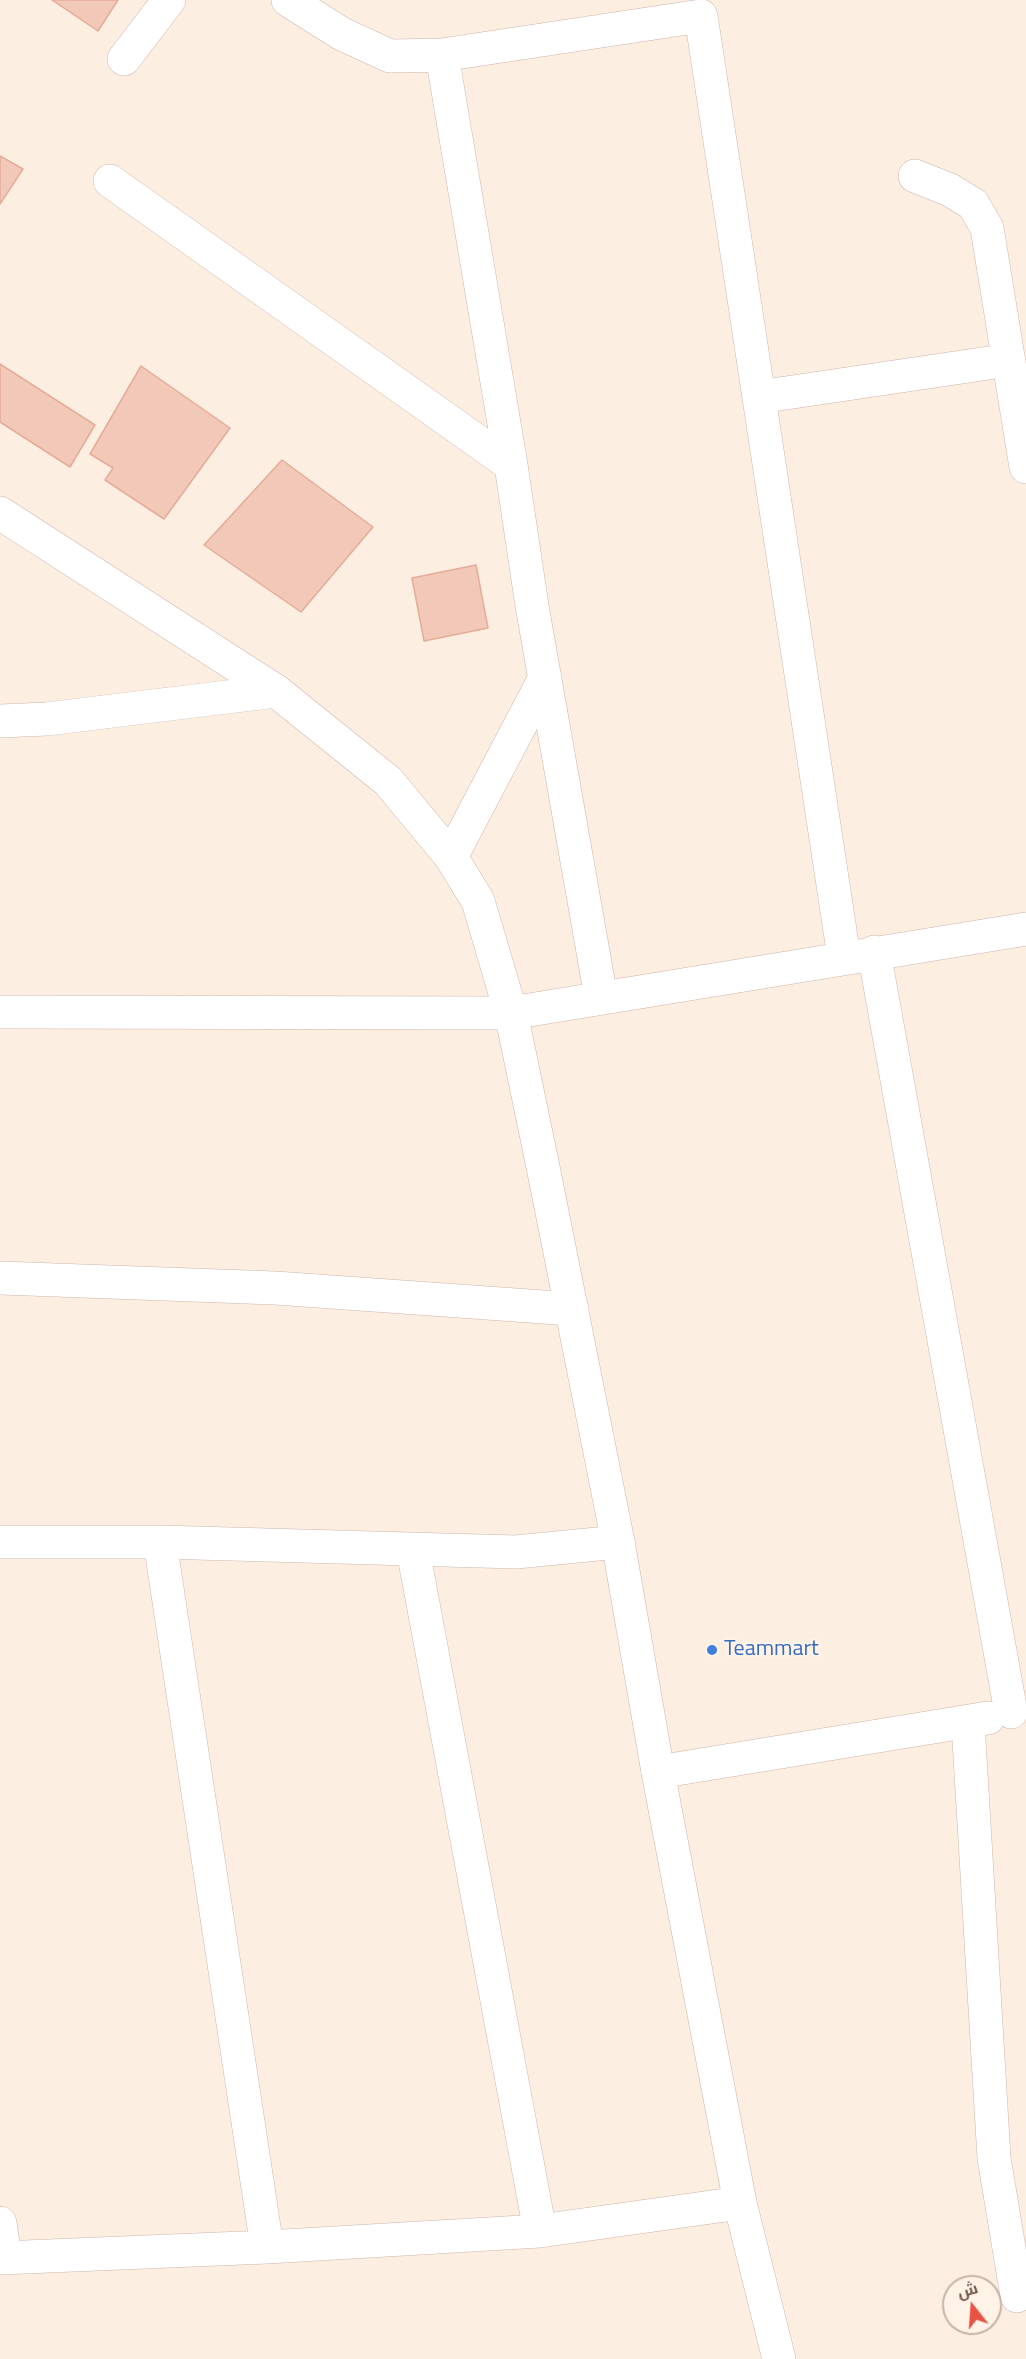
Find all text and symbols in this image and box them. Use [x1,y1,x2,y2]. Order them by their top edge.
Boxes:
place label: Teammart [724,1637,819,1663]
marker: Teammart [705,1643,719,1657]
north arrow [942,2275,1002,2335]
text: ش [954,2275,981,2304]

